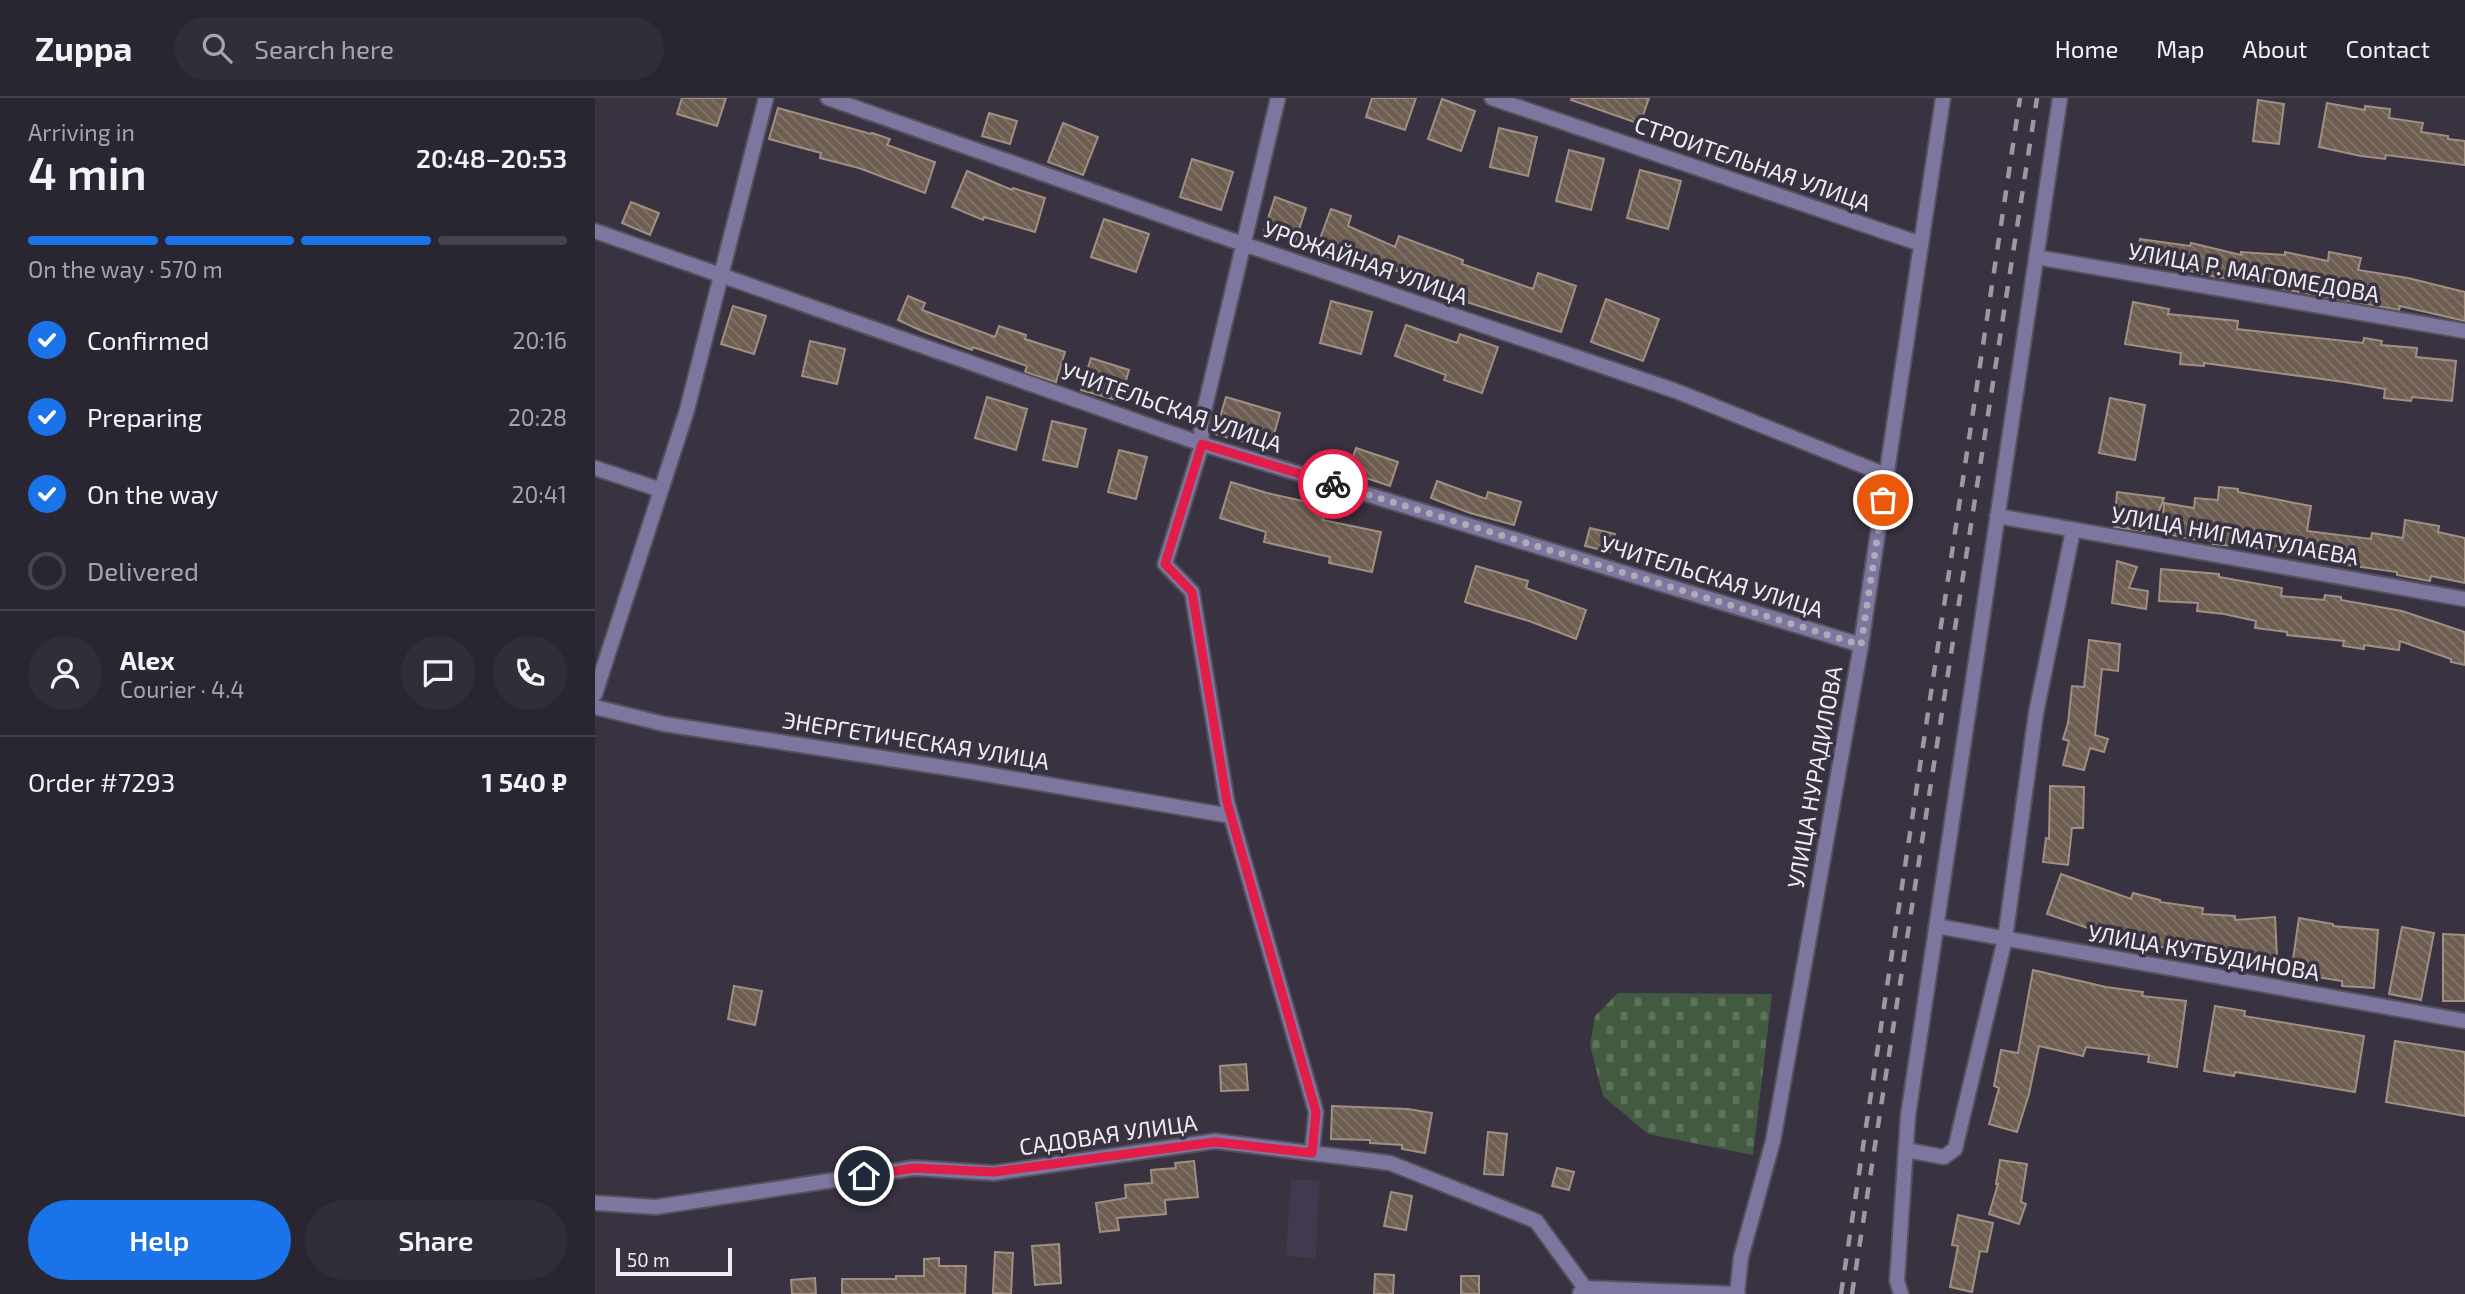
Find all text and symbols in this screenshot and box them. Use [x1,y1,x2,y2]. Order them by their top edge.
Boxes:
search box [174,17,664,80]
text: Zuppa [35,28,132,68]
icon: search [198,29,236,67]
text: Search here [254,33,394,64]
text: Home [2055,34,2118,63]
text: Map [2156,34,2204,63]
text: About [2242,34,2308,63]
text: Contact [2346,34,2430,63]
street label: СТРОИТЕЛЬНАЯ УЛИЦА [1631,109,1875,217]
text: Arriving in [28,118,135,146]
text: 20:48–20:53 [416,142,567,173]
text: 4 min [28,144,147,199]
street label: УРОЖАЙНАЯ УЛИЦА [1260,214,1473,310]
street label: УЛИЦА Р. МАГОМЕДОВА [2126,236,2382,308]
text: On the way · 570 m [28,255,223,283]
icon: check [28,321,66,359]
text: Confirmed [87,324,210,355]
text: 20:16 [512,326,567,354]
street label: УЧИТЕЛЬСКАЯ УЛИЦА [1058,356,1287,458]
icon: check [28,398,66,436]
text: Preparing [87,401,202,432]
text: 20:28 [508,403,567,431]
courier [1298,449,1368,519]
icon: bike [1314,465,1352,503]
pin [1853,470,1913,530]
icon: check [28,475,66,513]
text: On the way [87,478,218,509]
text: 20:41 [511,480,567,508]
icon: bag [1864,481,1902,519]
street label: УЛИЦА НИГМАТУЛАЕВА [2109,499,2361,571]
street label: УЧИТЕЛЬСКАЯ УЛИЦА [1597,529,1827,623]
text: Delivered [87,555,199,586]
button: person [28,636,102,710]
button: chat [401,636,475,710]
button: phone [493,636,567,710]
text: Alex [120,644,175,675]
street label: УЛИЦА НУРАДИЛОВА [1781,663,1847,890]
text: Courier · 4.4 [120,675,244,703]
street label: ЭНЕРГЕТИЧЕСКАЯ УЛИЦА [781,705,1052,775]
text: Order #7293 [28,766,175,797]
text: 1 540 ₽ [482,766,567,797]
street label: УЛИЦА КУТБУДИНОВА [2086,918,2323,986]
street label: САДОВАЯ УЛИЦА [1017,1108,1199,1160]
pin [834,1146,894,1206]
icon: home [845,1157,883,1195]
button: Help [28,1200,291,1280]
button: Share [305,1200,567,1280]
scale bar [616,1245,731,1277]
text: 50 m [627,1248,670,1271]

